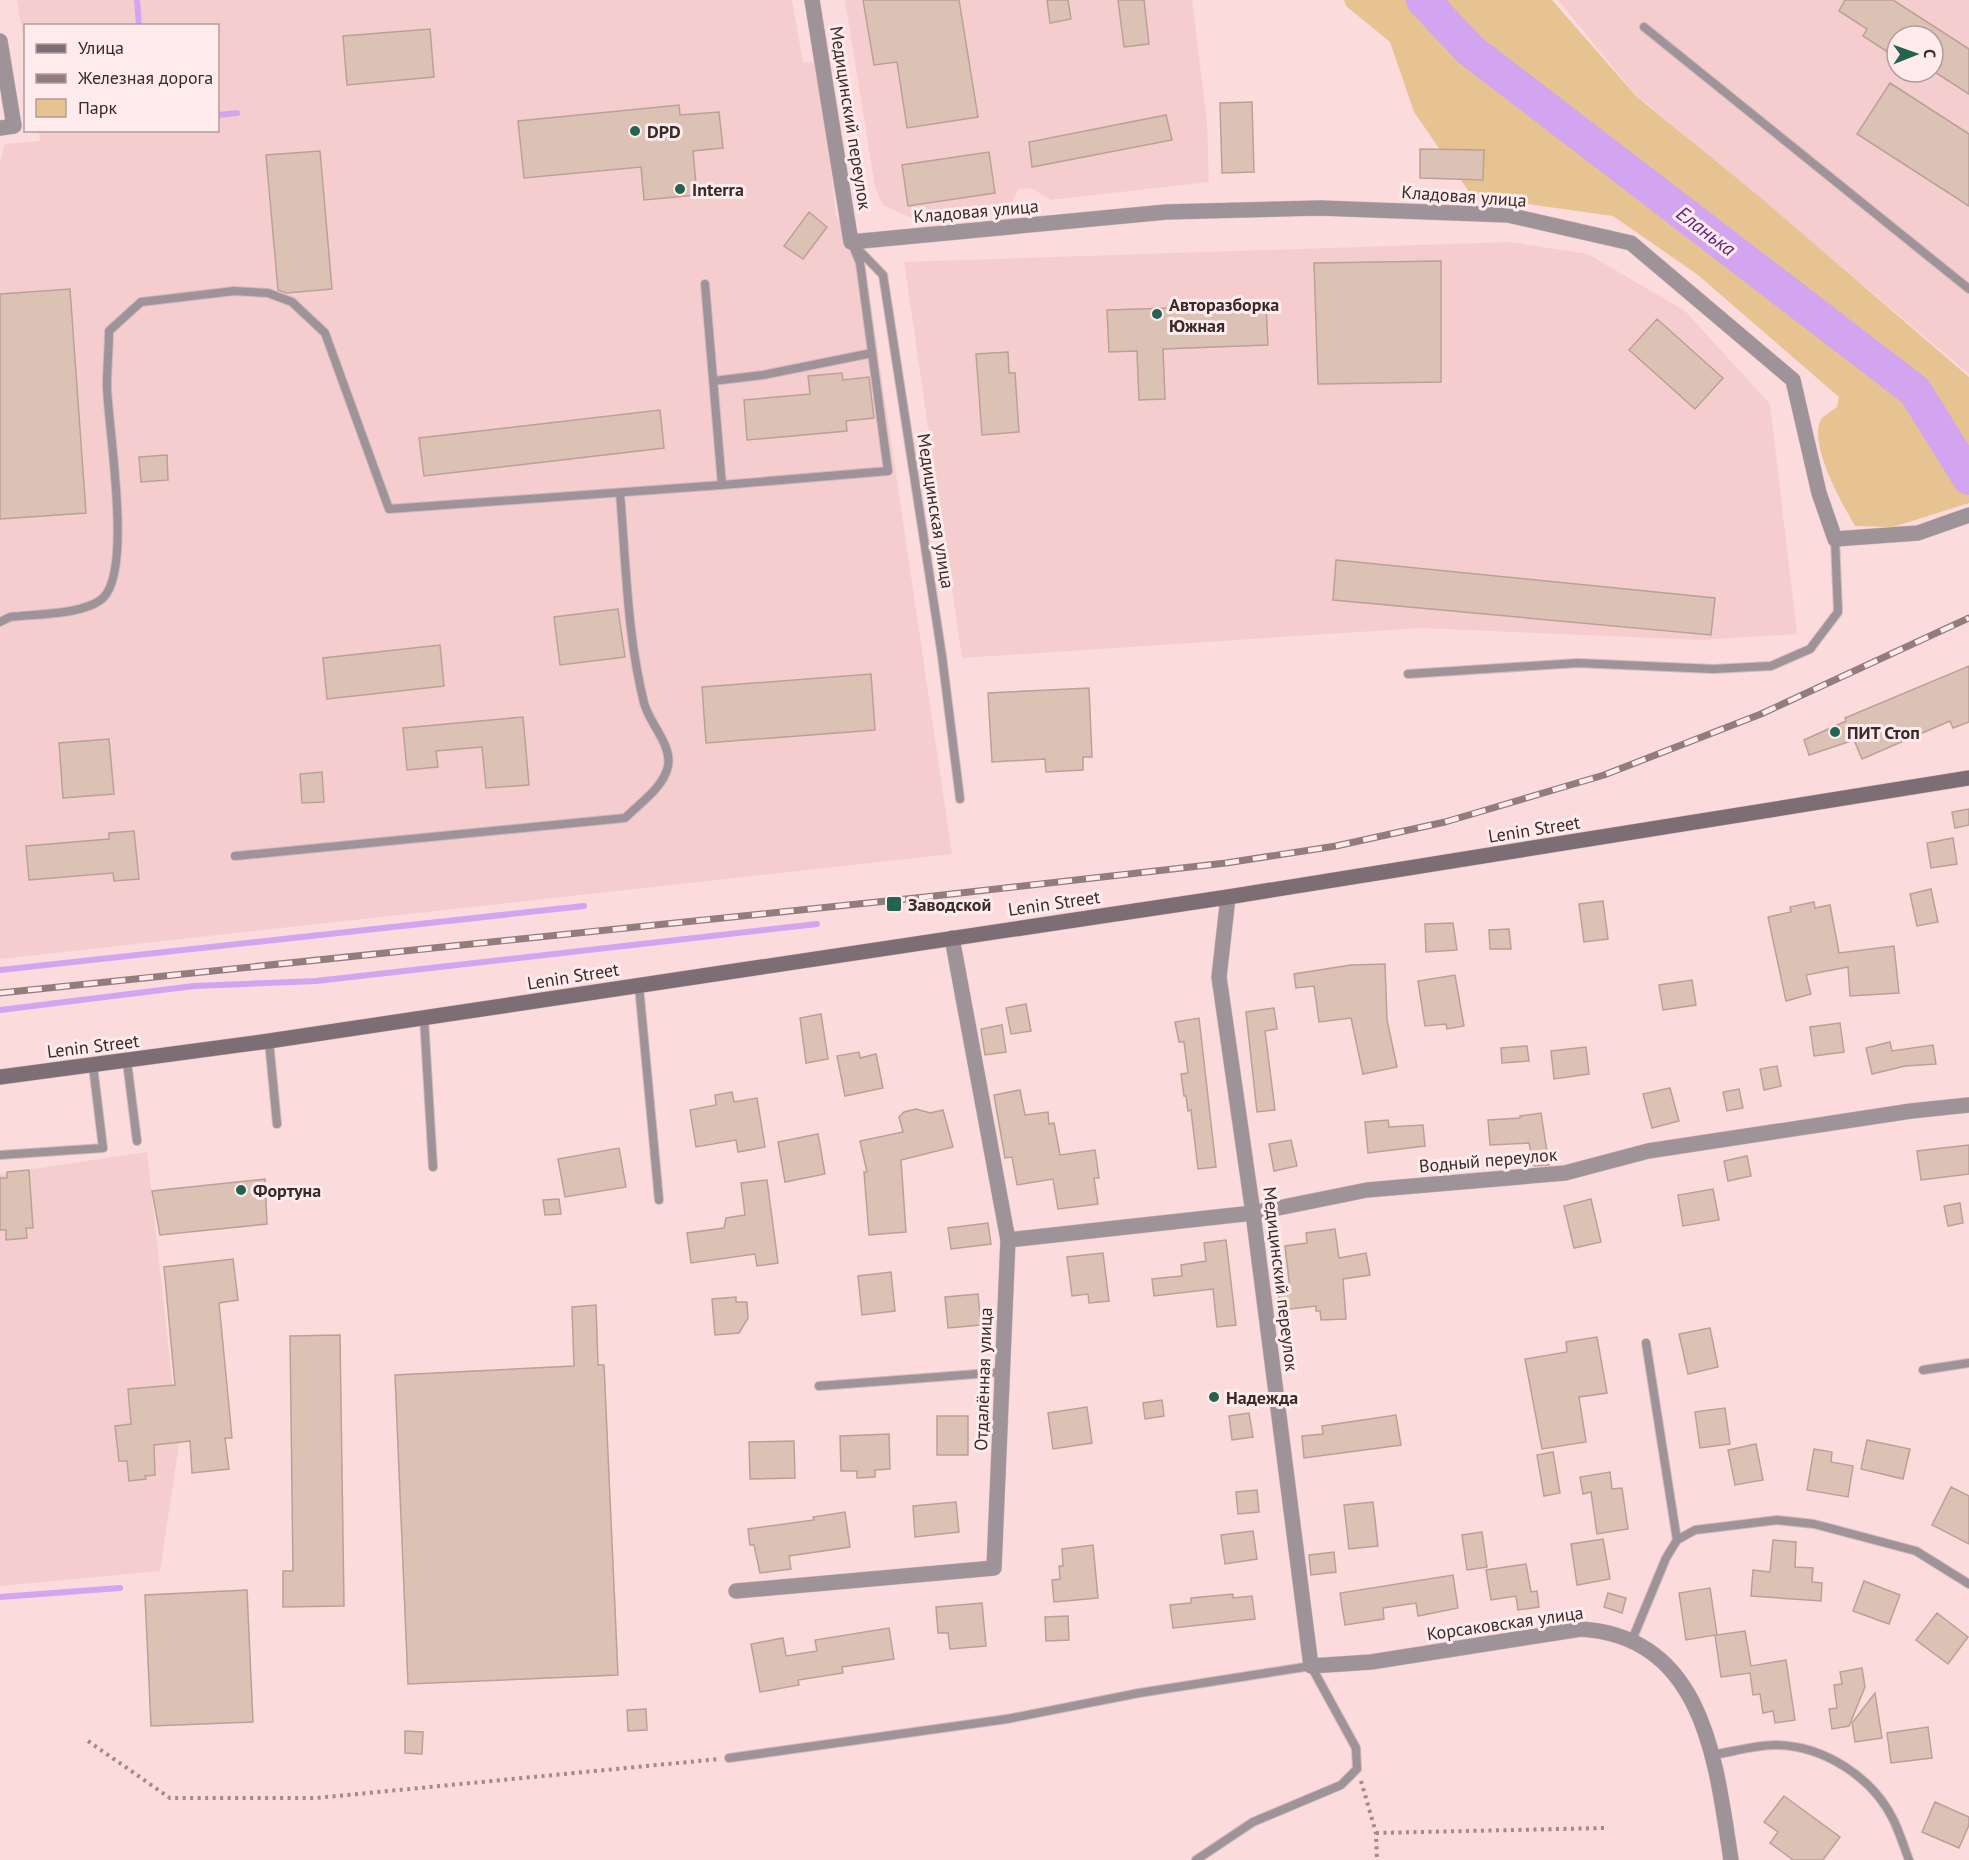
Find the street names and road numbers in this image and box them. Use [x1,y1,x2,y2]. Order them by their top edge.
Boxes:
street label: Медицинский переулок [825,24,877,212]
street label: Кладовая улица [1401,180,1527,212]
street label: Кладовая улица [913,194,1039,228]
street label: Медицинская улица [912,432,960,590]
street label: Lenin Street [1486,810,1582,848]
street label: Lenin Street [1007,885,1101,921]
street label: Lenin Street [525,957,621,995]
street label: Lenin Street [46,1029,140,1063]
street label: Водный переулок [1418,1142,1559,1178]
street label: Медицинский переулок [1258,1185,1304,1373]
street label: Отдалённая улица [969,1307,997,1451]
street label: Корсаковская улица [1425,1601,1585,1645]

